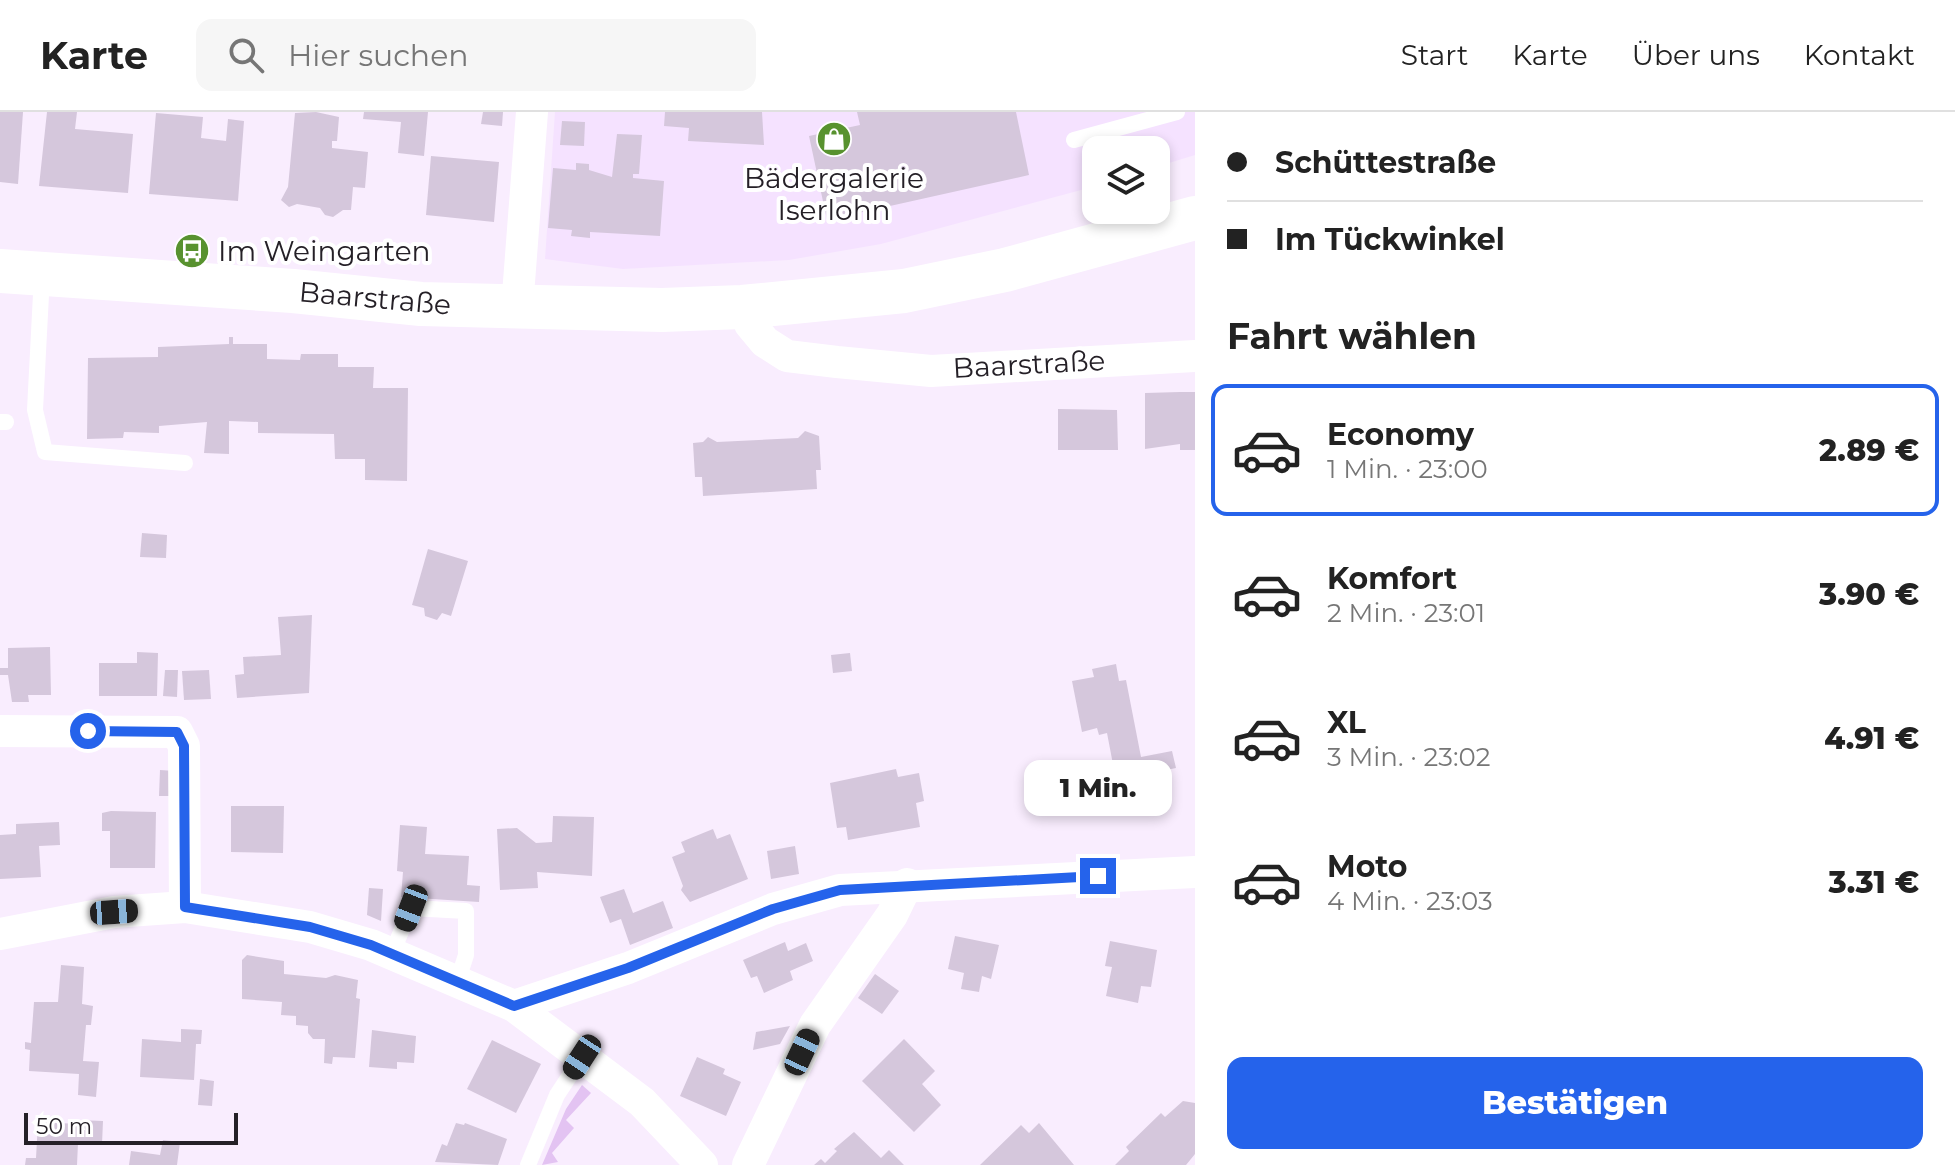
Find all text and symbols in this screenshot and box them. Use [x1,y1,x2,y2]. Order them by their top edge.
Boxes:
search box [196,19,756,91]
text: Karte [40,32,148,79]
icon: search [224,33,268,77]
text: Hier suchen [288,37,469,74]
text: Start [1401,38,1468,72]
text: Karte [1512,38,1588,72]
text: Über uns [1632,38,1760,72]
text: Kontakt [1804,38,1915,72]
shop icon: Bädergalerie Iserlohn [815,120,853,158]
map controls [1082,136,1170,224]
button: layers [1082,136,1170,224]
text: Schüttestraße [1275,144,1496,181]
place label: Bädergalerie Iserlohn [744,161,924,227]
text: Im Tückwinkel [1275,221,1505,258]
bus stop icon: Im Weingarten [173,232,211,270]
place label: Im Weingarten [218,234,430,268]
street label: Baarstraße [298,274,452,322]
text: Fahrt wählen [1227,314,1477,358]
street label: Baarstraße [952,343,1106,385]
icon: car [1231,414,1303,486]
text: Economy [1327,416,1474,453]
text: 2.89 € [1819,432,1919,469]
text: 1 Min. · 23:00 [1327,453,1488,485]
icon: car [1231,558,1303,630]
text: Komfort [1327,560,1457,597]
text: 3.90 € [1819,576,1919,613]
text: 2 Min. · 23:01 [1327,597,1485,629]
icon: car [1231,702,1303,774]
text: XL [1327,704,1366,741]
route start [70,713,106,749]
text: 4.91 € [1824,720,1919,757]
text: 3 Min. · 23:02 [1327,741,1491,773]
callout: 1 Min. [1024,760,1172,816]
text: 1 Min. [1060,772,1136,804]
icon: car [1231,846,1303,918]
text: Moto [1327,848,1408,885]
route end [1080,858,1116,894]
text: 3.31 € [1829,864,1919,901]
car [391,881,431,935]
text: 4 Min. · 23:03 [1327,885,1493,917]
car [89,898,139,926]
car [781,1025,823,1079]
car [559,1030,605,1084]
button: Bestätigen [1227,1057,1923,1149]
scale bar [24,1109,238,1145]
text: 50 m [36,1113,92,1140]

